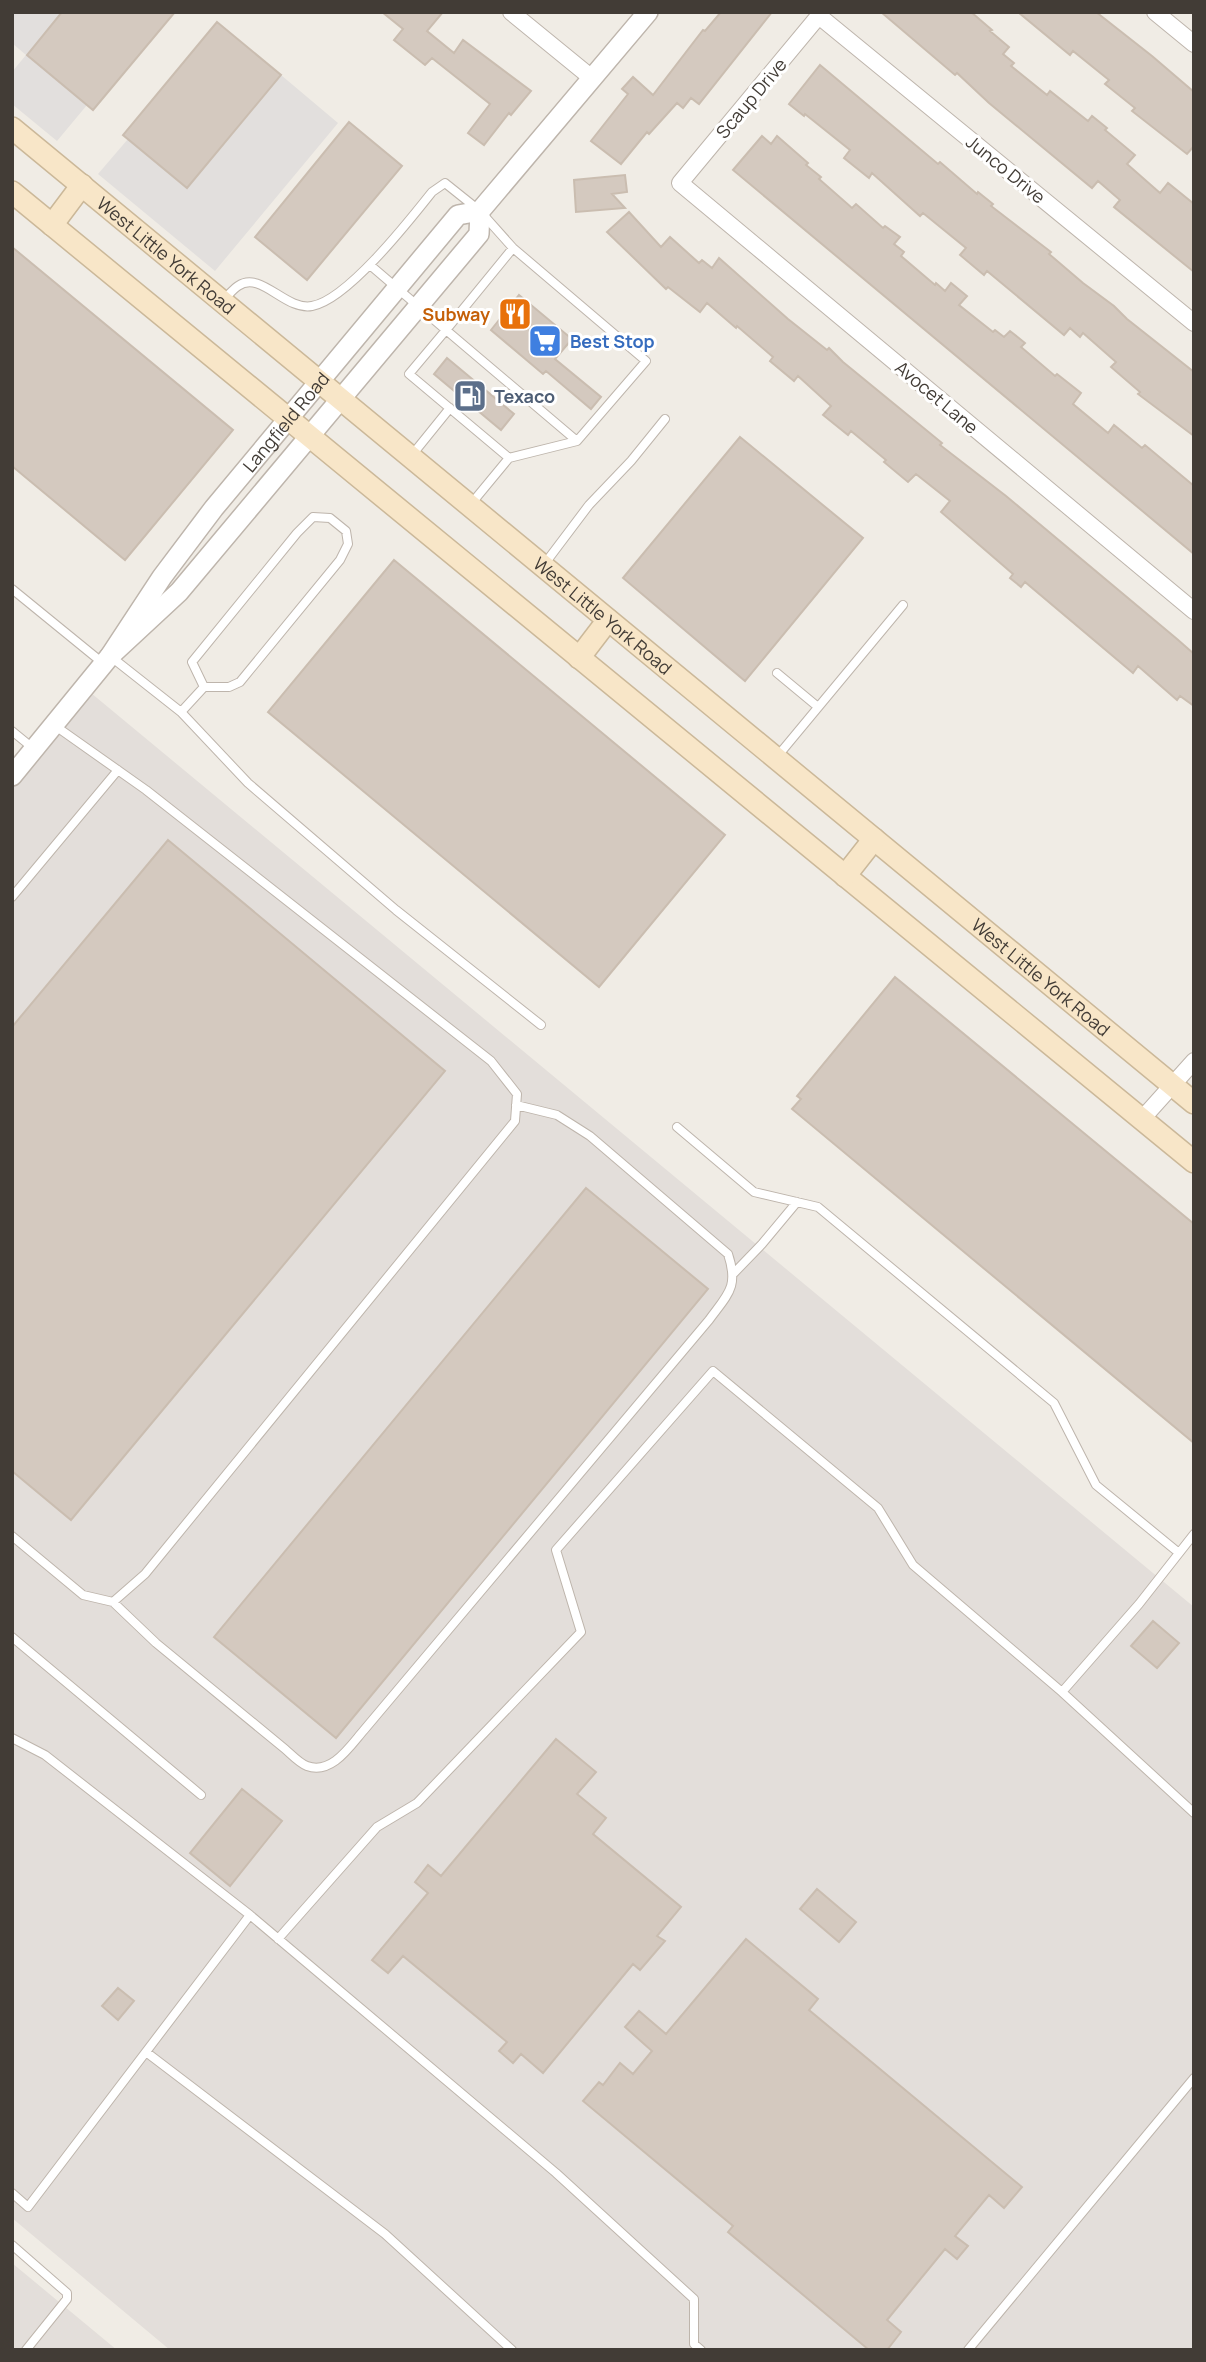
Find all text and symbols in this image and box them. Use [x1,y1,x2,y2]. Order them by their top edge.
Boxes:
street label: Scaup Drive [710,53,792,143]
street label: Junco Drive [961,130,1051,208]
street label: West Little York Road [92,191,241,319]
restaurant icon: Subway [496,295,534,333]
place label: Subway [422,302,490,326]
supermarket icon: Best Stop [526,322,564,360]
place label: Best Stop [570,329,655,353]
street label: Avocet Lane [890,355,984,439]
street label: Langfield Road [237,367,334,477]
fuel station icon: Texaco [451,377,489,415]
place label: Texaco [494,384,555,408]
street label: West Little York Road [529,551,677,680]
street label: West Little York Road [967,913,1115,1041]

